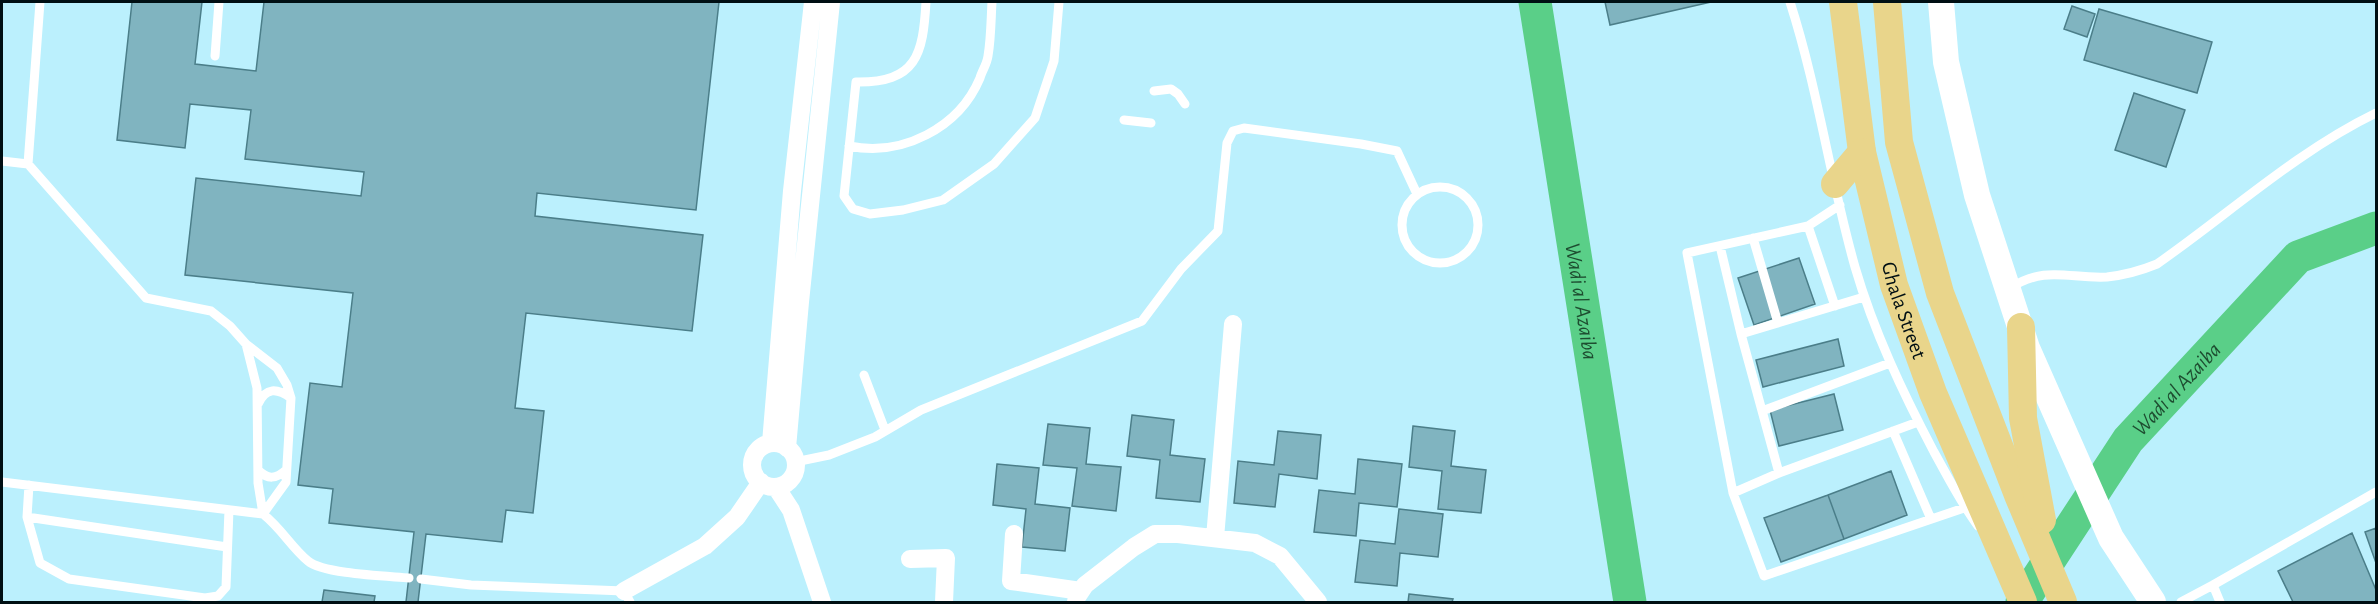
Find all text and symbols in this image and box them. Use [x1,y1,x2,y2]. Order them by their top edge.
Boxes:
water label: Wadi al Azaiba [1561,241,1601,361]
street label: Ghala Street [1878,260,1930,362]
water label: Wadi al Azaiba [2128,338,2225,440]

